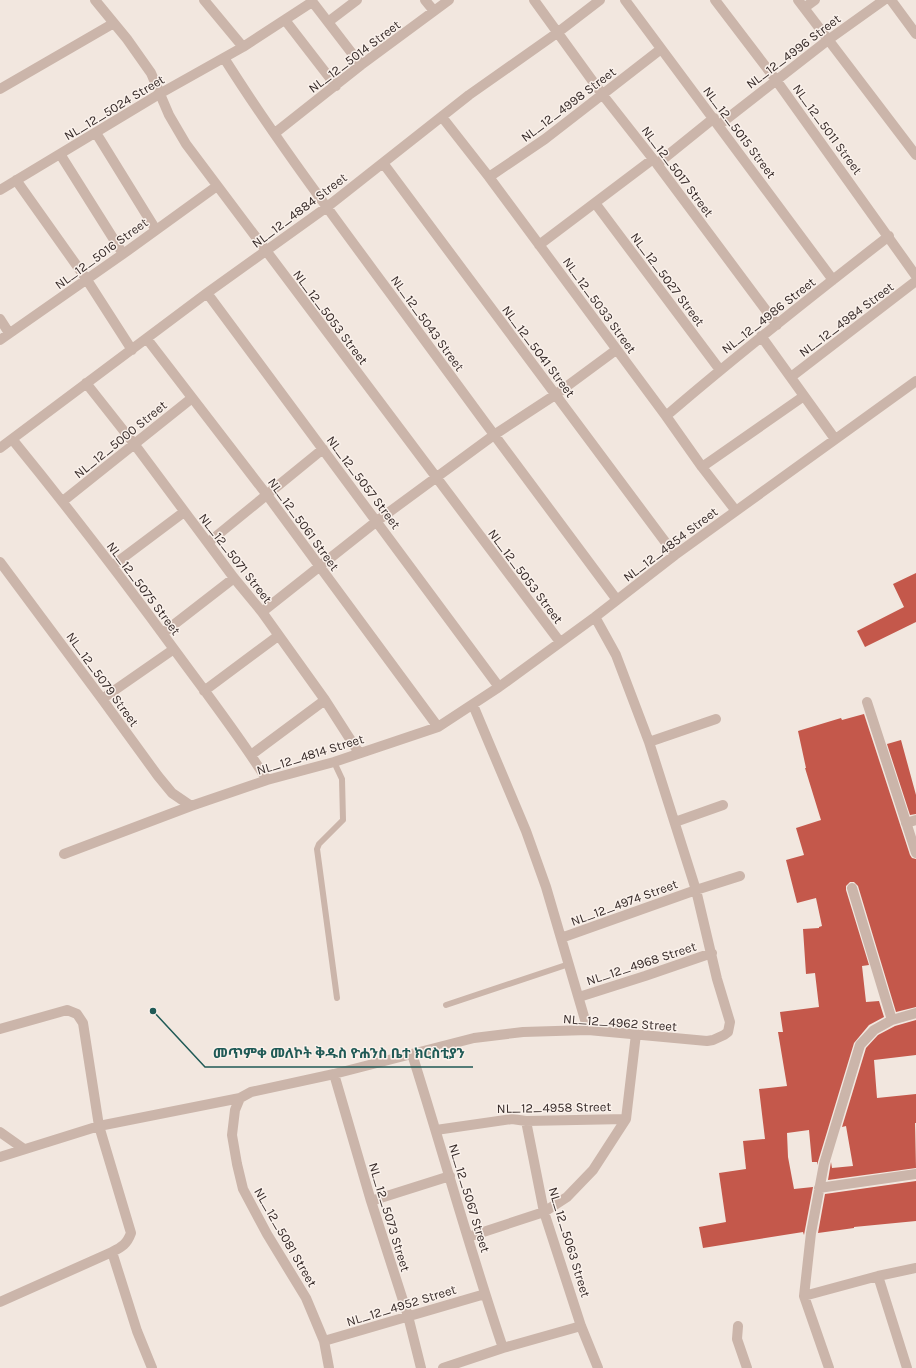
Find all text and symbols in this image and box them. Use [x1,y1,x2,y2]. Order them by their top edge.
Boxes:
street label: NL_12_4996 Street [743,11,843,92]
street label: NL_12_5014 Street [305,17,403,96]
street label: NL_12_4998 Street [518,64,619,145]
street label: NL_12_5024 Street [61,72,167,143]
street label: NL_12_5011 Street [790,81,865,177]
street label: NL_12_5015 Street [700,83,779,181]
street label: NL_12_5017 Street [639,123,717,220]
street label: NL_12_4884 Street [249,170,350,251]
street label: NL_12_5016 Street [52,215,151,292]
street label: NL_12_5027 Street [628,230,708,329]
street label: NL_12_5033 Street [560,254,639,356]
street label: NL_12_5053 Street [290,267,371,368]
street label: NL_12_5043 Street [388,273,467,374]
street label: NL_12_4986 Street [719,274,818,357]
street label: NL_12_4984 Street [796,279,897,360]
street label: NL_12_5041 Street [499,302,578,400]
street label: NL_12_5000 Street [71,397,170,481]
street label: NL_12_5057 Street [324,433,404,532]
street label: NL_12_5061 Street [265,475,342,574]
street label: NL_12_4854 Street [620,504,721,585]
street label: NL_12_5071 Street [196,510,275,606]
street label: NL_12_5053 Street [485,526,566,627]
street label: NL_12_5075 Street [104,539,184,638]
street label: NL_12_5079 Street [63,629,142,730]
street label: NL_12_4814 Street [255,731,366,778]
street label: NL_12_4974 Street [569,876,680,929]
street label: NL_12_4968 Street [584,939,698,988]
street label: NL_12_4962 Street [562,1011,678,1034]
callout: መጥምቀ መለኮት ቅዱስ ዮሐንስ ቤተ ክርስቲያን [205,1041,473,1067]
text: መጥምቀ መለኮት ቅዱስ ዮሐንስ ቤተ ክርስቲያን [213,1045,465,1062]
street label: NL_12_4958 Street [497,1099,612,1116]
street label: NL_12_5067 Street [446,1142,493,1254]
street label: NL_12_5073 Street [366,1161,413,1274]
street label: NL_12_5081 Street [251,1185,320,1289]
street label: NL_12_5063 Street [546,1185,593,1299]
street label: NL_12_4952 Street [344,1282,458,1329]

